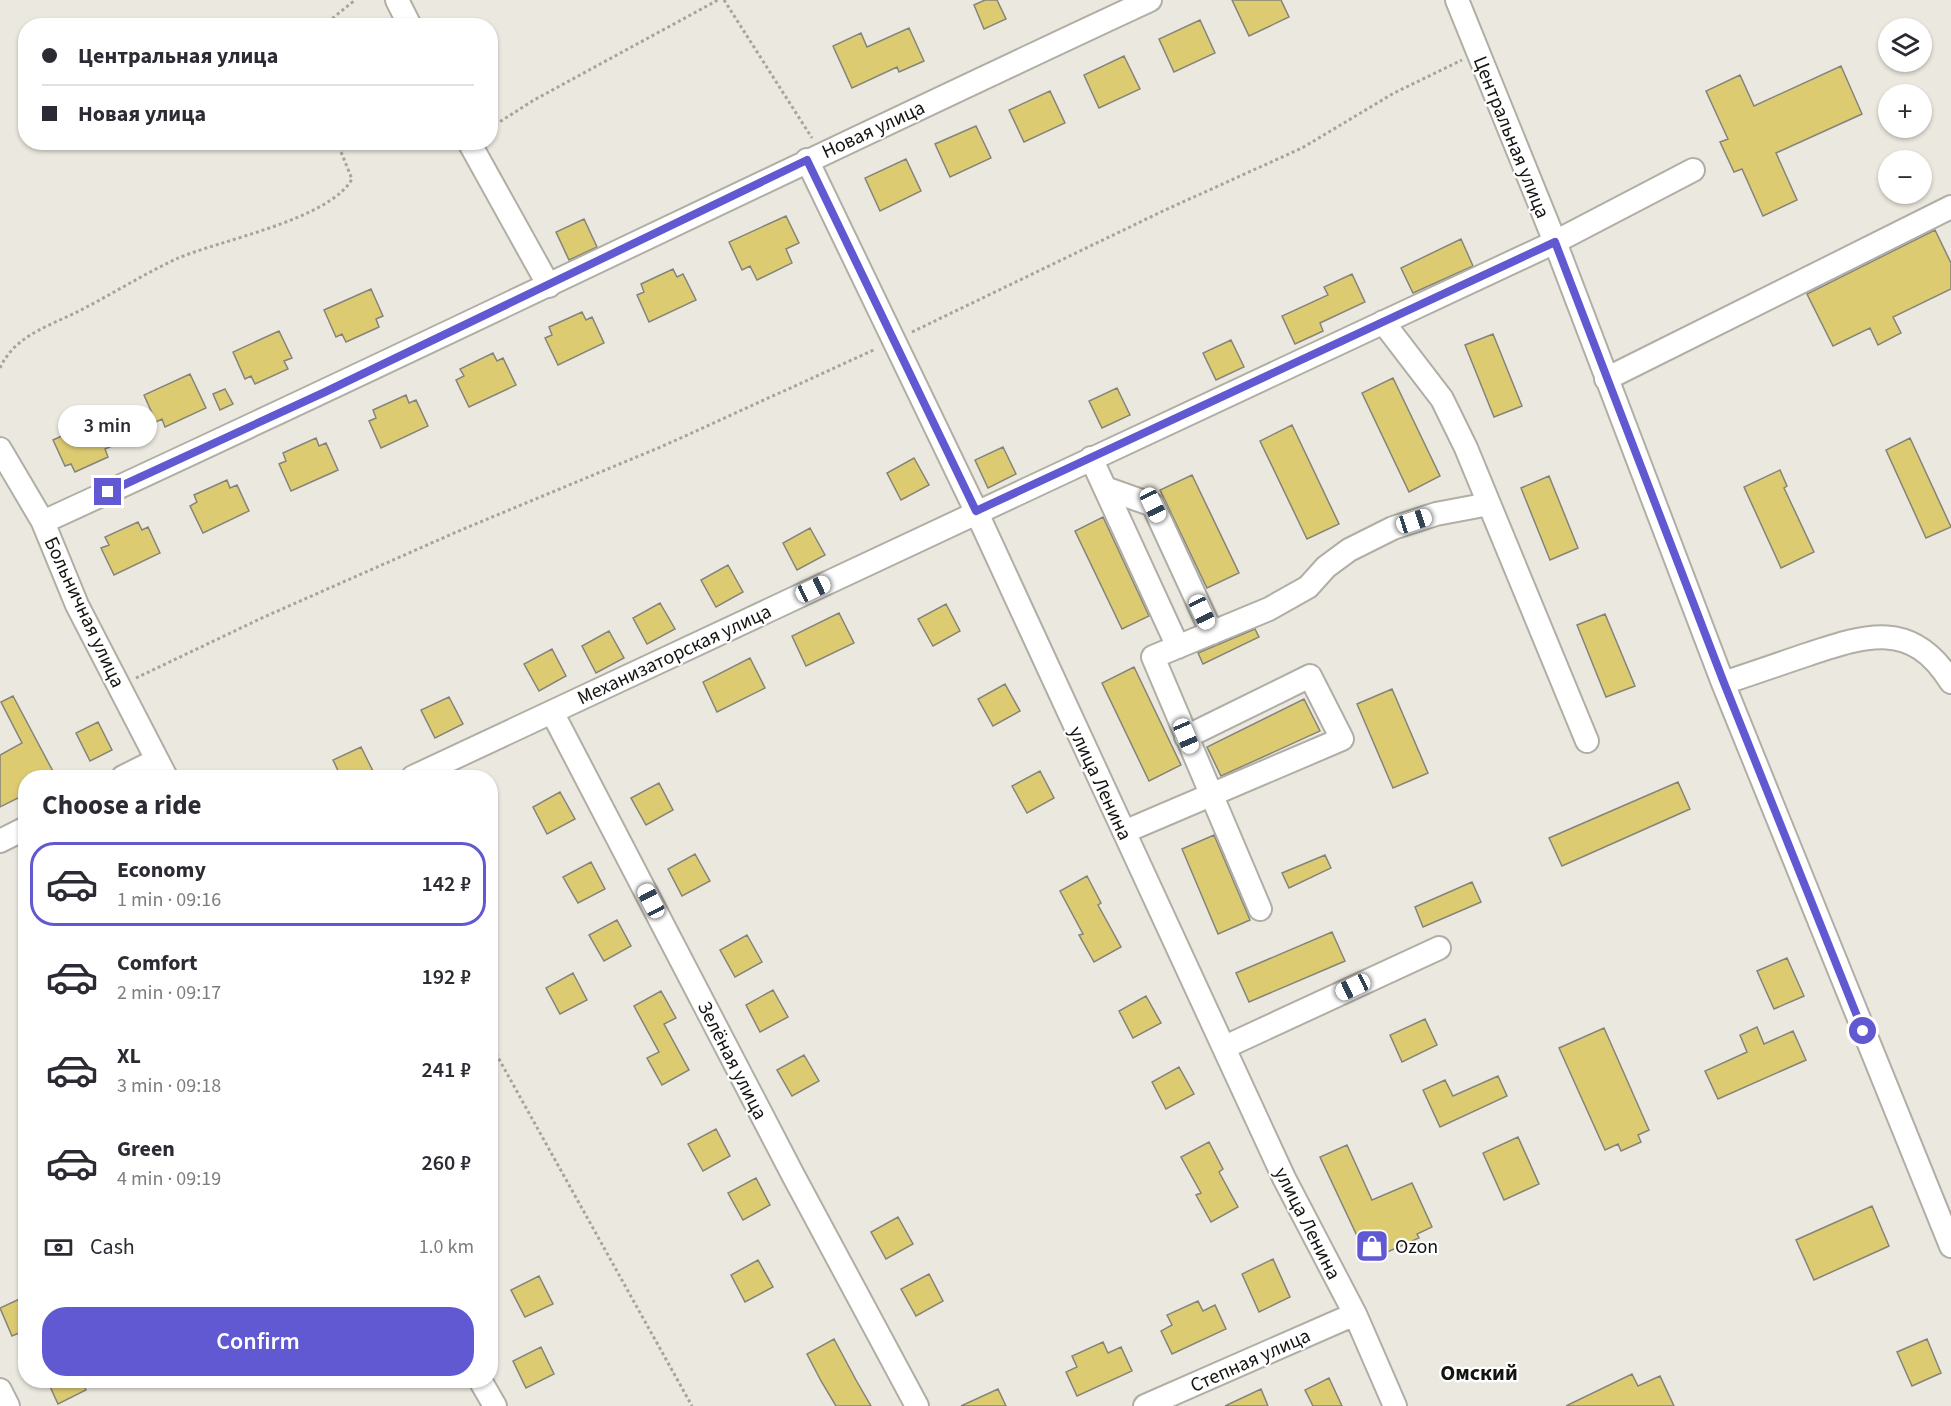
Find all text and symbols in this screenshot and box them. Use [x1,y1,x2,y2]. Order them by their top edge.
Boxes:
map controls [1878,18,1932,204]
button: layers [1878,18,1932,72]
text: Центральная улица [78,40,278,72]
street label: Центральная улица [1466,52,1556,223]
button: + [1878,84,1932,138]
street label: Новая улица [817,94,930,166]
text: Новая улица [78,98,206,130]
button: − [1878,150,1932,204]
callout: 3 min [58,405,158,447]
text: 3 min [84,412,131,440]
route end [94,478,121,505]
car [1137,485,1169,525]
car [1394,507,1434,535]
street label: Больничная улица [37,532,131,693]
car [793,573,833,605]
car [1186,592,1218,632]
street label: Механизаторская улица [573,598,776,712]
car [1171,716,1201,756]
street label: улица Ленина [1061,722,1139,845]
text: Choose a ride [42,786,202,825]
text: Economy [117,854,206,886]
icon: car [45,857,99,911]
text: 142 ₽ [421,868,471,900]
car [635,881,667,921]
text: 1 min · 09:16 [117,886,221,914]
text: Comfort [117,947,198,979]
icon: car [45,950,99,1004]
text: 192 ₽ [421,961,471,993]
car [1333,971,1373,1003]
text: 2 min · 09:17 [117,979,221,1007]
street label: Зелёная улица [690,996,774,1125]
route start [1849,1017,1876,1044]
text: XL [117,1040,141,1072]
icon: car [45,1043,99,1097]
text: 241 ₽ [421,1054,471,1086]
text: 3 min · 09:18 [117,1072,221,1100]
text: Green [117,1133,175,1165]
icon: car [45,1136,99,1190]
text: 260 ₽ [421,1147,471,1179]
street label: улица Ленина [1267,1162,1347,1285]
text: 4 min · 09:19 [117,1165,221,1193]
shop icon: Ozon [1354,1228,1390,1264]
icon: cash [42,1231,75,1264]
text: Cash [90,1231,135,1263]
text: 1.0 km [419,1233,474,1261]
place label: Ozon [1395,1233,1438,1261]
button: Confirm [42,1307,474,1376]
street label: Степная улица [1186,1322,1315,1400]
district label: Омский [1440,1357,1518,1389]

